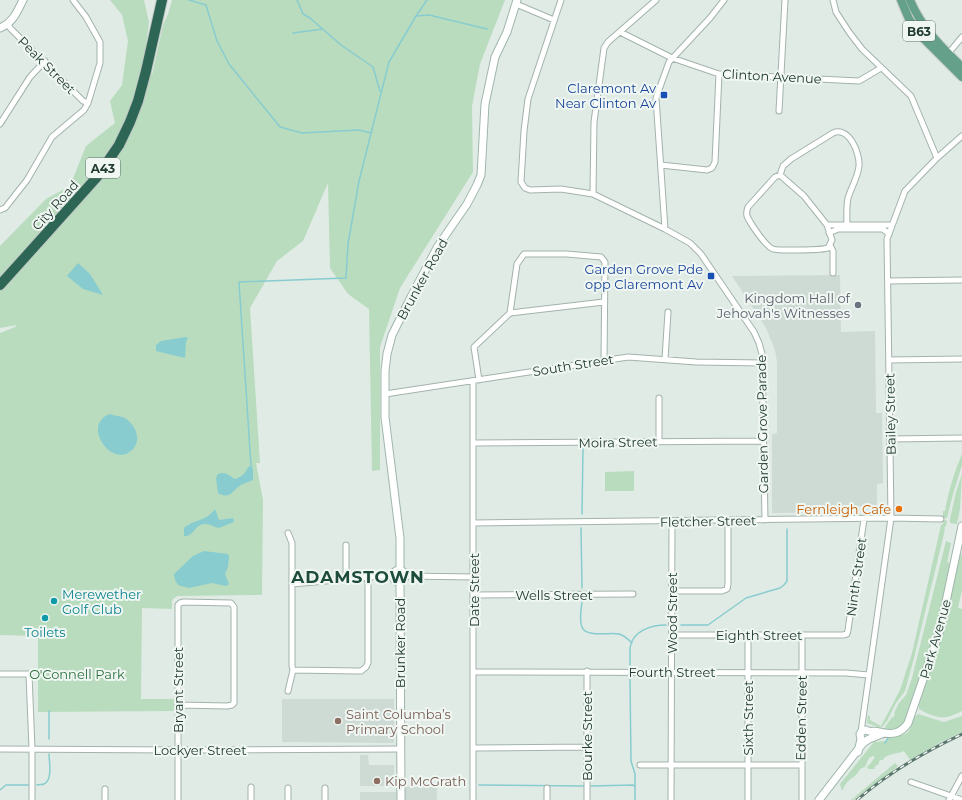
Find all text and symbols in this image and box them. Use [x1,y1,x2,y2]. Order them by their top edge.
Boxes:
road number: B63 [903,21,935,41]
street label: Peak Street [15,33,79,97]
street label: Clinton Avenue [722,65,822,87]
place label: Claremont Av Near Clinton Av [555,80,657,111]
marker: Claremont Av Near Clinton Av [659,90,669,100]
road number: A43 [86,158,120,178]
street label: City Road [28,177,82,233]
street label: Brunker Road [393,236,451,322]
place label: Garden Grove Pde opp Claremont Av [584,261,704,292]
marker: Garden Grove Pde opp Claremont Av [706,271,716,281]
place label: Kingdom Hall of Jehovah's Witnesses [716,290,851,321]
marker: Kingdom Hall of Jehovah's Witnesses [853,300,863,310]
street label: South Street [531,351,615,379]
street label: Garden Grove Parade [753,354,771,493]
street label: Bailey Street [881,373,899,455]
street label: Moira Street [578,433,658,451]
place label: Fernleigh Cafe [796,501,891,517]
marker: Fernleigh Cafe [894,504,904,514]
street label: Fletcher Street [660,512,756,530]
street label: Ninth Street [843,536,869,618]
street label: Date Street [466,553,482,627]
district label: ADAMSTOWN [290,567,425,587]
street label: Wood Street [664,572,680,654]
place label: Merewether Golf Club [62,586,141,617]
street label: Wells Street [515,587,593,603]
marker: Merewether Golf Club [49,596,59,606]
street label: Park Avenue [916,597,954,681]
street label: Brunker Road [392,598,408,688]
marker: Toilets [40,613,50,623]
place label: Toilets [24,624,66,640]
street label: Eighth Street [716,627,802,643]
street label: Bryant Street [170,647,186,733]
street label: Fourth Street [628,664,716,680]
park label: O'Connell Park [29,666,125,682]
street label: Edden Street [792,675,810,761]
street label: Sixth Street [740,680,756,756]
street label: Bourke Street [579,691,595,781]
place label: Saint Columba’s Primary School [346,706,451,737]
marker: Saint Columba’s Primary School [333,716,343,726]
street label: Lockyer Street [154,742,247,758]
place label: Kip McGrath [385,773,466,789]
marker: Kip McGrath [372,776,382,786]

